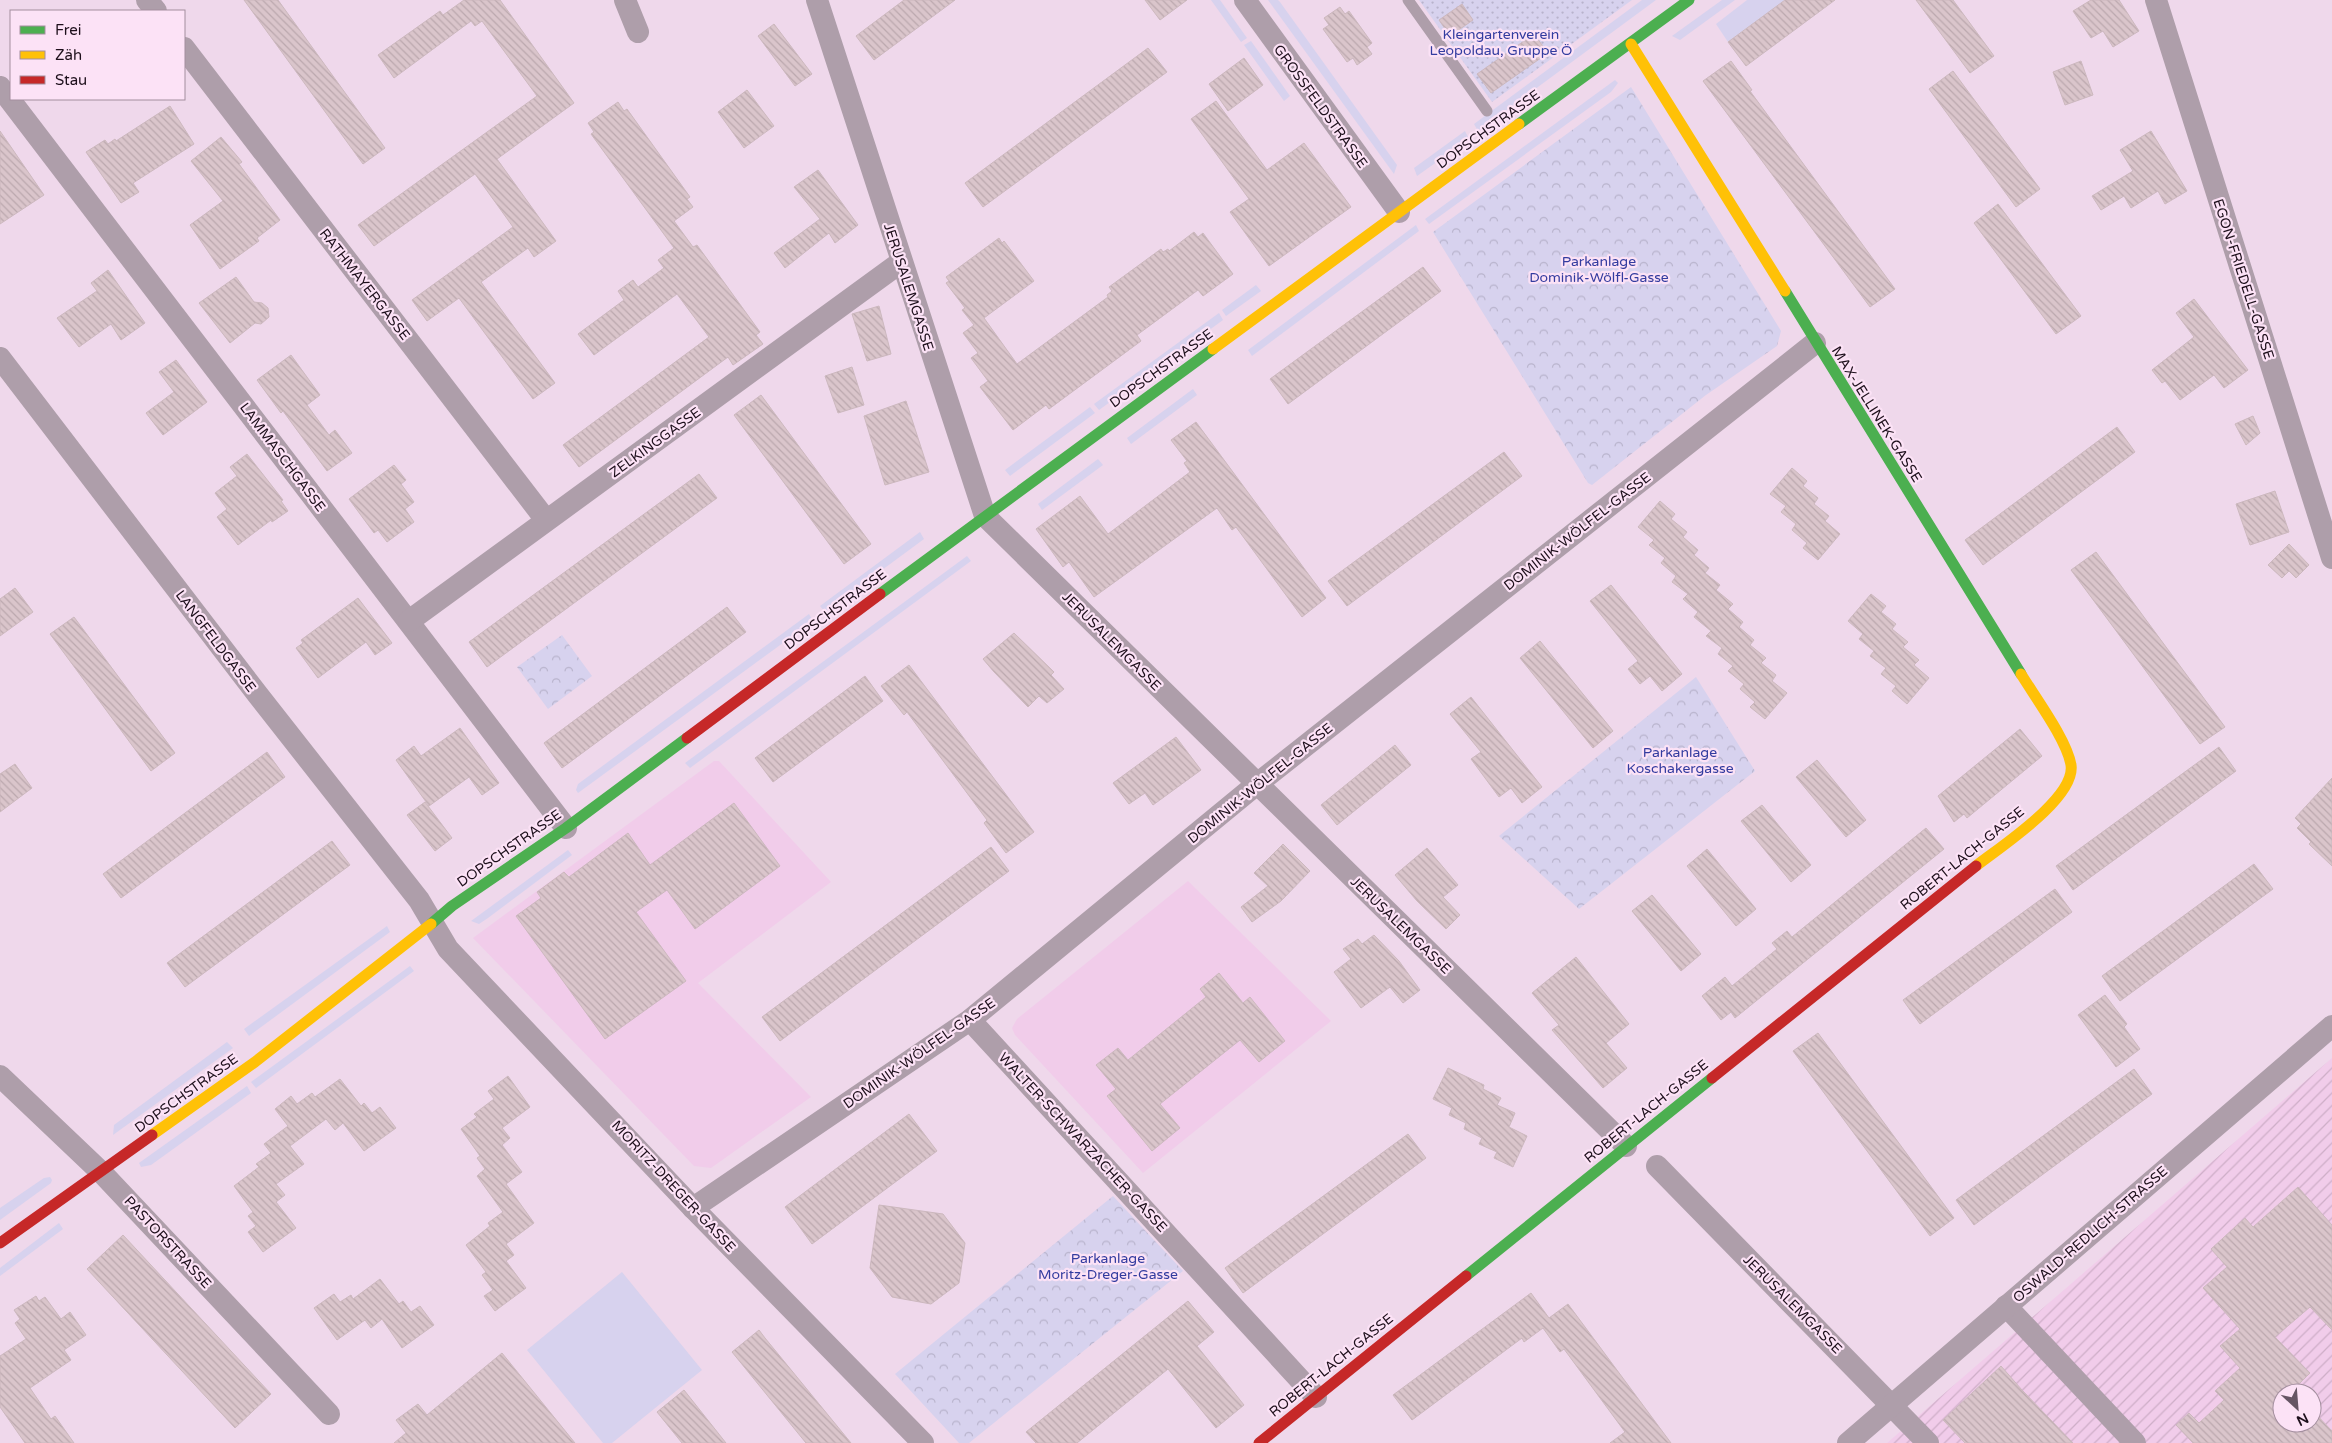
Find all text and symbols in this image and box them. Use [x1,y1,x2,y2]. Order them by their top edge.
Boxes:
legend [10,10,185,100]
text: Frei [55,21,81,39]
park label: Kleingartenverein Leopoldau, Gruppe Ö [1430,26,1572,59]
street label: GROSSFELDSTRASSE [1270,41,1371,171]
text: Zäh [55,46,82,64]
text: Stau [55,71,87,89]
street label: DOPSCHSTRASSE [1433,86,1543,173]
street label: EGON-FRIEDELL-GASSE [2210,197,2278,362]
street label: JERUSALEMGASSE [880,221,937,353]
street label: RATHMAYERGASSE [316,225,413,344]
park label: Parkanlage Dominik-Wölfl-Gasse [1529,253,1669,286]
street label: DOPSCHSTRASSE [1106,325,1216,412]
street label: MAX-JELLINEK-GASSE [1828,343,1925,485]
street label: LAMMASCHGASSE [236,400,329,515]
street label: ZELKINGGASSE [606,404,704,481]
street label: DOMINIK-WÖLFEL-GASSE [1500,469,1654,594]
street label: DOPSCHSTRASSE [781,565,890,653]
street label: LANGFELDGASSE [172,587,260,696]
street label: JERUSALEMGASSE [1059,588,1165,694]
street label: DOMINIK-WÖLFEL-GASSE [1184,720,1336,847]
park label: Parkanlage Koschakergasse [1626,744,1734,777]
street label: ROBERT-LACH-GASSE [1897,803,2028,914]
street label: DOPSCHSTRASSE [454,806,565,891]
street label: JERUSALEMGASSE [1347,873,1454,978]
street label: DOMINIK-WÖLFEL-GASSE [840,994,999,1112]
street label: WALTER-SCHWARZACHER-GASSE [995,1049,1171,1236]
street label: DOPSCHSTRASSE [131,1050,241,1137]
street label: ROBERT-LACH-GASSE [1581,1056,1712,1167]
street label: MORITZ-DREGER-GASSE [608,1117,739,1256]
street label: OSWALD-REDLICH-STRASSE [2010,1163,2171,1306]
street label: PASTORSTRASSE [120,1193,215,1292]
park label: Parkanlage Moritz-Dreger-Gasse [1038,1250,1178,1283]
street label: JERUSALEMGASSE [1740,1251,1846,1357]
street label: ROBERT-LACH-GASSE [1266,1310,1397,1421]
north arrow [2272,1383,2322,1433]
text: N [2294,1409,2311,1429]

